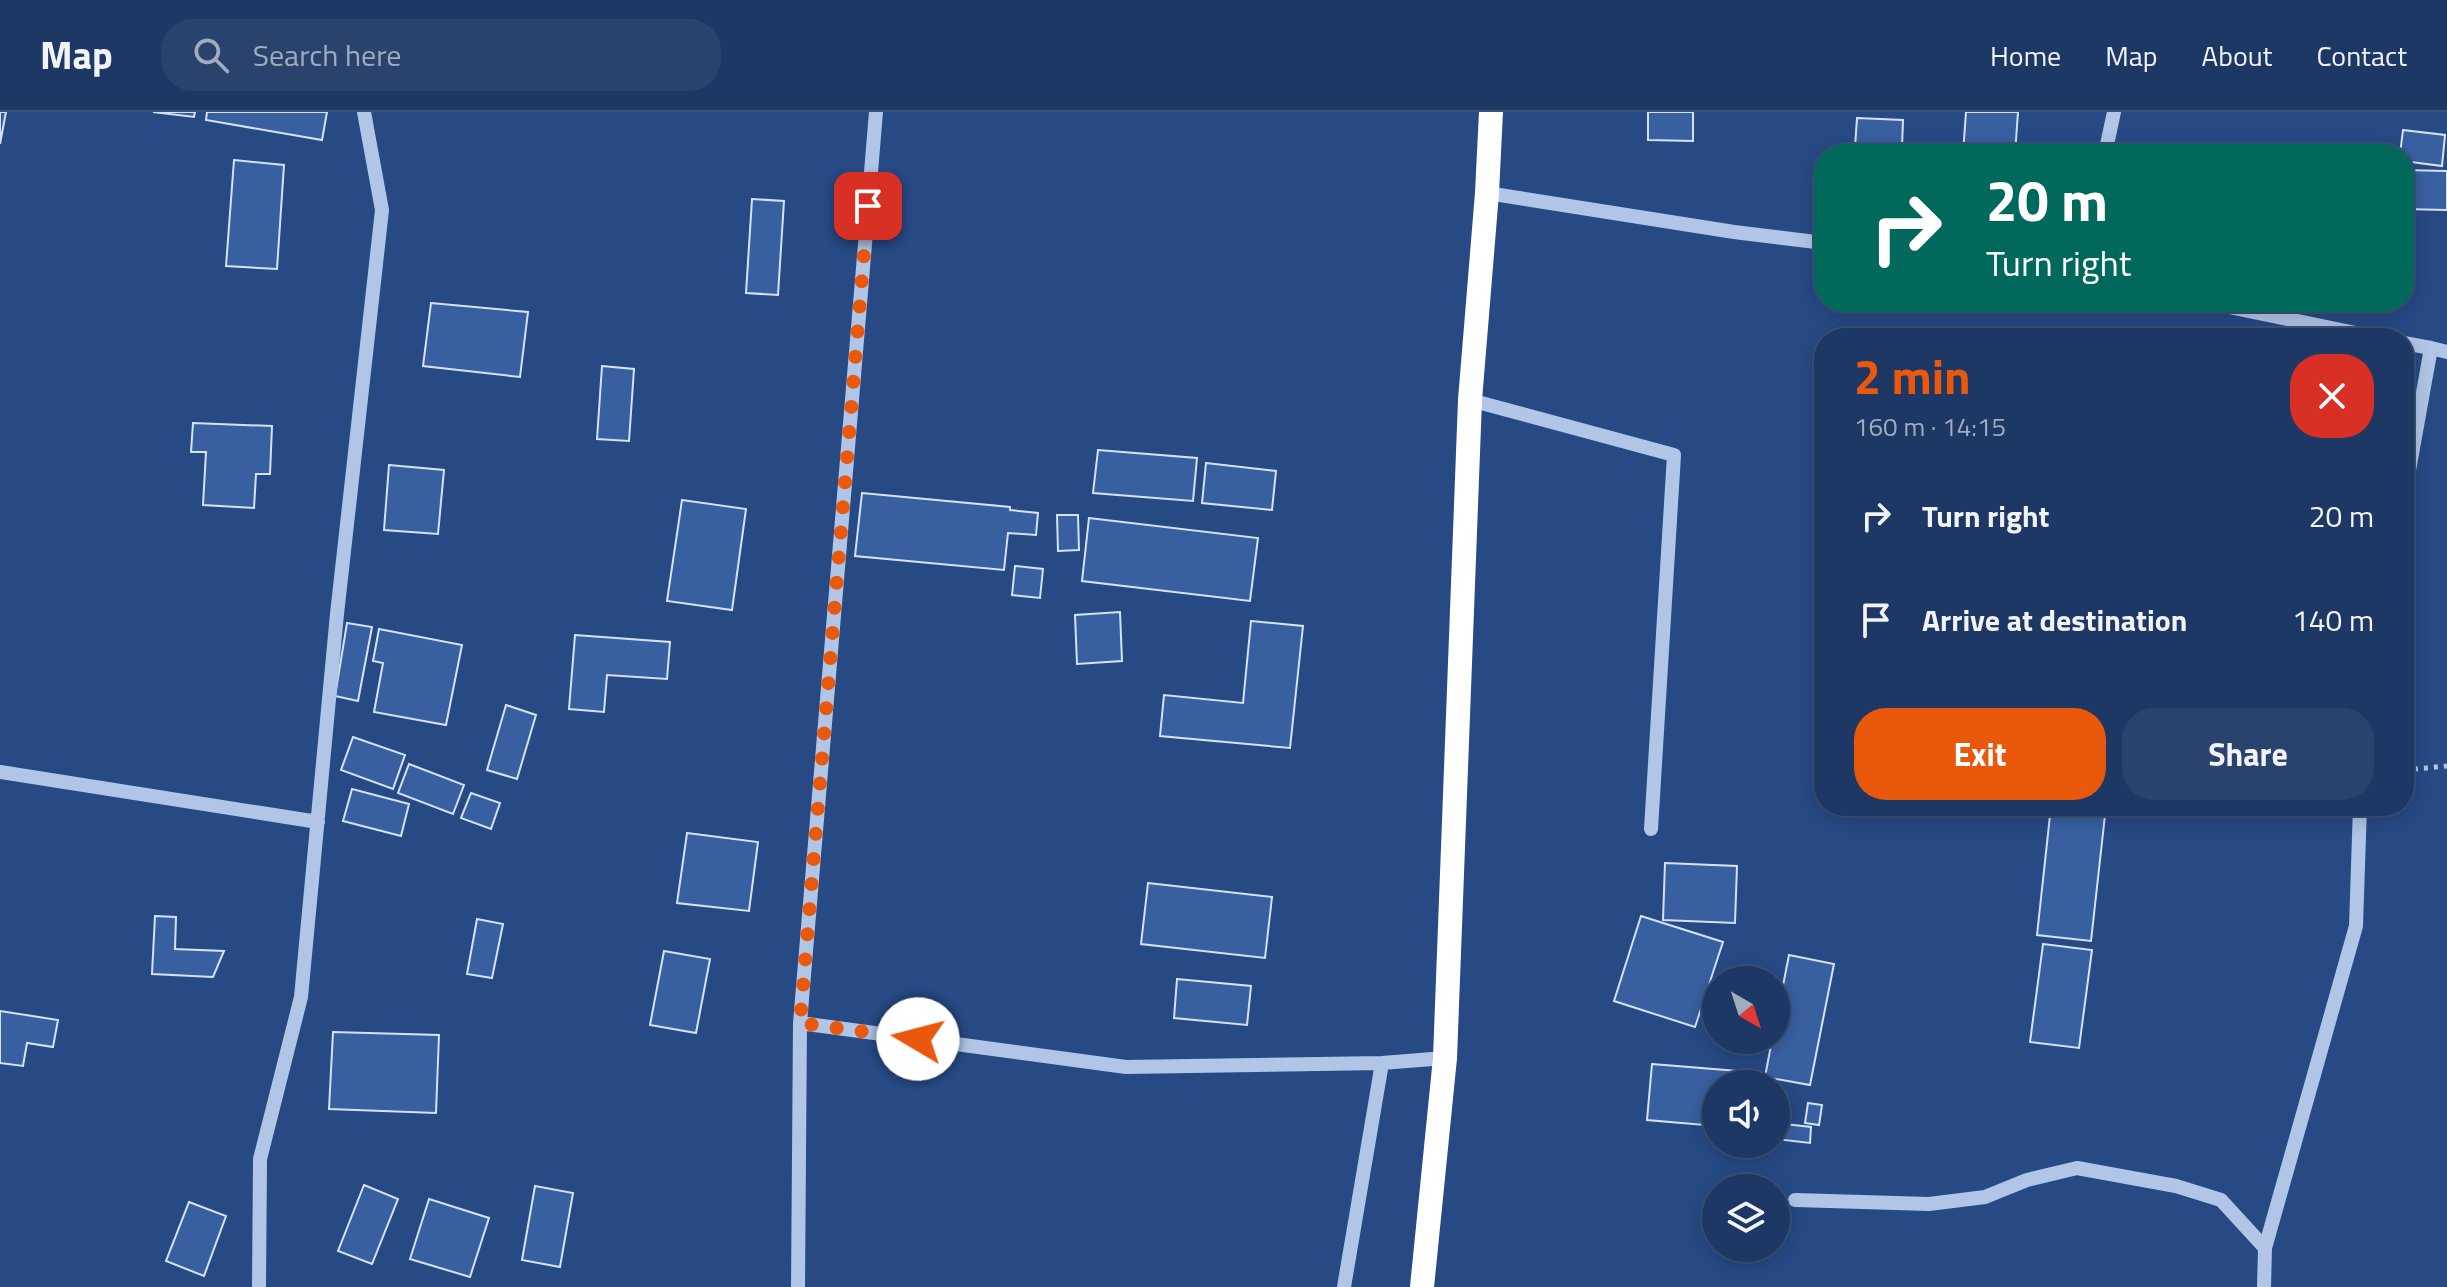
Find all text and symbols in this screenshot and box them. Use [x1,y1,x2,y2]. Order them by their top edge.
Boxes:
search box [161,19,721,91]
text: Map [40,26,113,84]
text: Search here [253,32,402,78]
icon: search [189,33,233,77]
text: Home [1990,34,2061,77]
text: Map [2105,34,2158,77]
text: About [2202,34,2272,77]
text: Contact [2316,34,2407,77]
text: 20 m [1986,158,2108,243]
pin [834,172,902,240]
icon: right [1854,176,1958,280]
icon: arrive [846,184,890,228]
text: Turn right [1986,235,2131,290]
text: 2 min [1854,340,1971,413]
button: close [2290,354,2374,438]
text: 160 m · 14:15 [1854,407,2006,446]
text: Turn right [1922,493,2050,539]
text: 20 m [2309,493,2374,539]
icon: right [1854,494,1898,538]
text: Arrive at destination [1922,597,2187,643]
text: 140 m [2292,597,2374,643]
icon: arrive [1854,598,1898,642]
button: Exit [1854,708,2106,800]
button: Share [2122,708,2374,800]
north arrow [1702,966,1790,1054]
map controls [1702,966,1790,1262]
position arrow [876,997,960,1081]
button: sound [1702,1070,1790,1158]
button: layers [1702,1174,1790,1262]

